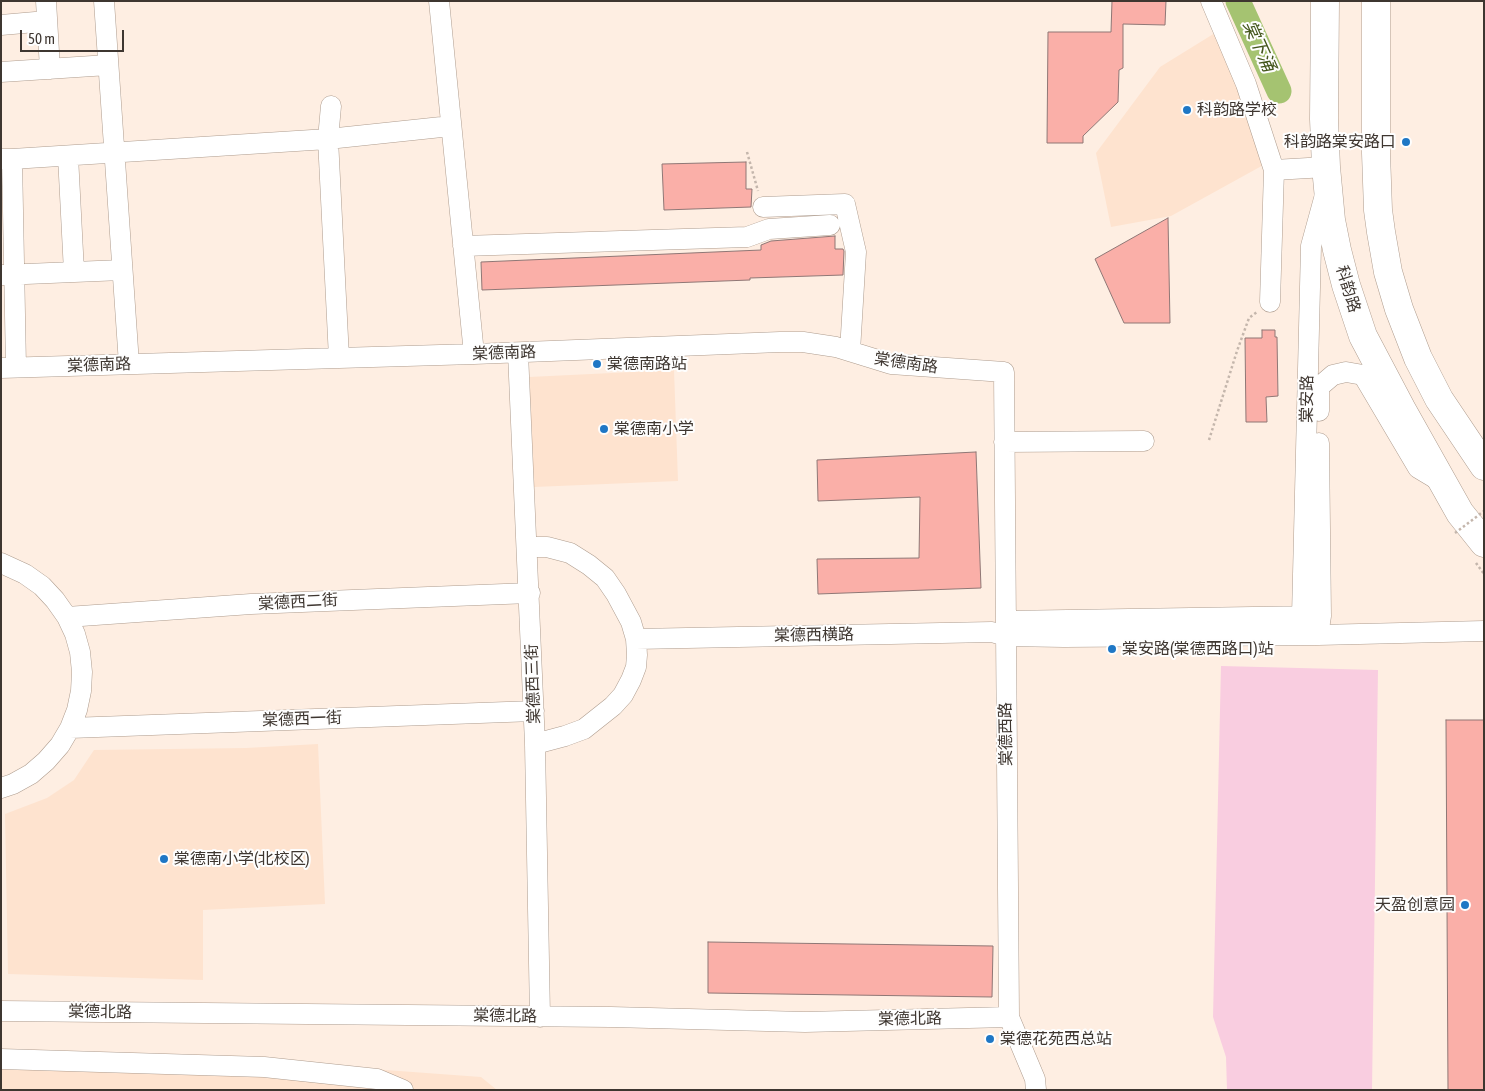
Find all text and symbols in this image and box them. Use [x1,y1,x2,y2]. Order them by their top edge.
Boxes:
water label: 棠下涌 [1238,17,1280,75]
scale bar [22,20,126,52]
text: 50 m [28,30,55,47]
place label: 科韵路学校 [1197,100,1277,120]
marker: 科韵路学校 [1181,104,1193,116]
place label: 科韵路棠安路口 [1284,132,1396,152]
marker: 科韵路棠安路口 [1400,136,1412,148]
street label: 科韵路 [1332,263,1364,315]
street label: 棠德南路 [472,342,536,364]
street label: 棠德南路 [873,349,939,377]
street label: 棠德南路 [67,354,131,376]
place label: 棠德南路站 [607,354,687,374]
marker: 棠德南路站 [591,358,603,370]
street label: 棠安路 [1297,375,1317,423]
place label: 棠德南小学 [614,419,694,439]
marker: 棠德南小学 [598,423,610,435]
street label: 棠德西二街 [258,590,338,614]
street label: 棠德西横路 [774,625,854,645]
place label: 棠安路(棠德西路口)站 [1122,639,1274,659]
marker: 棠安路(棠德西路口)站 [1106,643,1118,655]
street label: 棠德西三街 [522,644,544,724]
street label: 棠德西路 [996,702,1016,766]
street label: 棠德西一街 [262,708,342,730]
place label: 棠德南小学(北校区) [174,849,310,869]
marker: 棠德南小学(北校区) [158,853,170,865]
place label: 天盈创意园 [1375,895,1455,915]
marker: 天盈创意园 [1459,899,1471,911]
street label: 棠德北路 [68,1002,132,1022]
street label: 棠德北路 [473,1006,537,1026]
street label: 棠德北路 [878,1009,942,1029]
place label: 棠德花苑西总站 [1000,1029,1112,1049]
marker: 棠德花苑西总站 [984,1033,996,1045]

